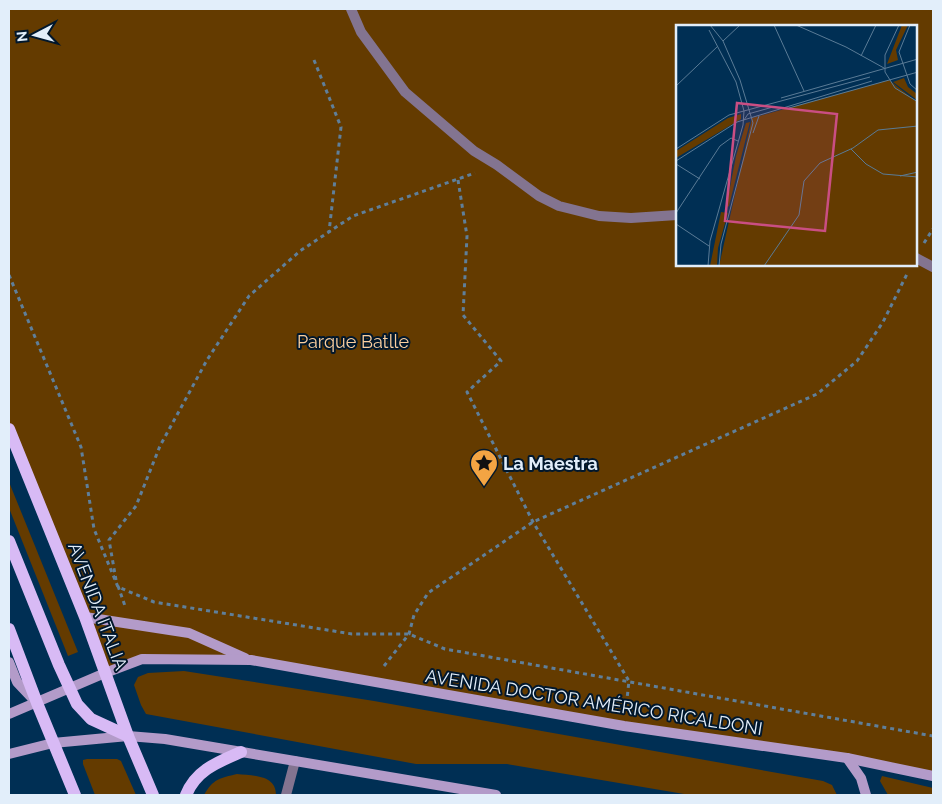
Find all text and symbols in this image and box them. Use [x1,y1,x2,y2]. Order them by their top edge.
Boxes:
north arrow [10,10,60,60]
inset map [676,25,917,266]
text: N [14,30,31,43]
park label: Parque Batlle [297,331,409,352]
place icon: La Maestra [469,448,499,487]
place label: La Maestra [503,453,598,474]
street label: AVENIDA ITALIA [64,539,132,673]
street label: AVENIDA DOCTOR AMÉRICO RICALDONI [424,664,764,739]

